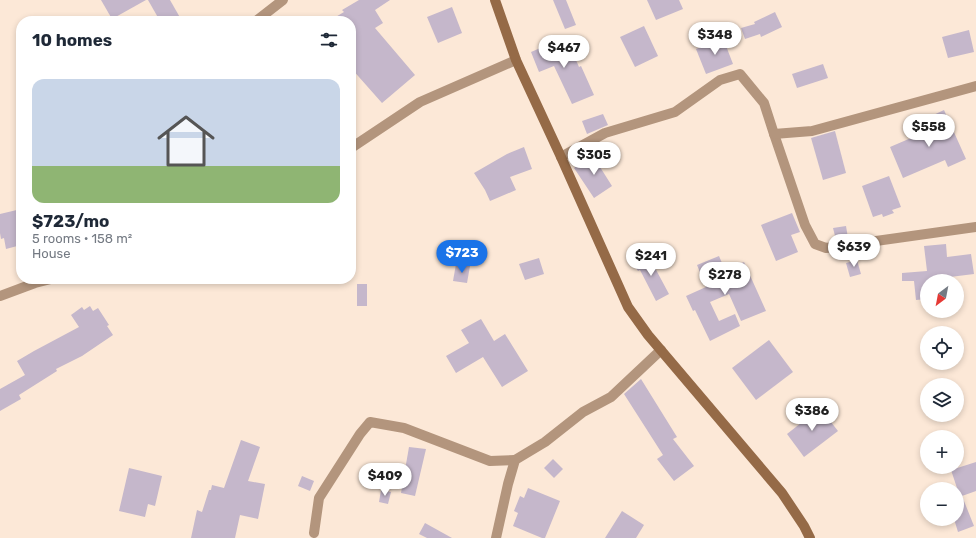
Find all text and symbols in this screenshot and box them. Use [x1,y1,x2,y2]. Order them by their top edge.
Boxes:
pin: $348 [691,22,739,56]
text: $348 [698,27,732,42]
icon: filters [318,29,340,51]
text: 10 homes [32,30,112,50]
pin: $467 [540,35,588,69]
text: $467 [547,40,581,55]
icon: home [150,105,222,177]
pin: $558 [905,114,953,148]
text: $558 [912,119,946,134]
pin: $305 [570,142,618,176]
text: $305 [577,147,611,162]
text: $723/mo [32,211,109,231]
text: 5 rooms · 158 m² [32,231,132,246]
pin: $639 [830,234,878,268]
text: $639 [837,239,871,254]
pin: $723 [438,240,486,274]
pin: $241 [627,243,675,277]
text: $723 [445,245,479,260]
text: House [32,246,70,261]
text: $241 [635,248,667,263]
pin: $278 [701,262,749,296]
text: $278 [708,267,742,282]
north arrow [920,274,964,318]
map controls [920,274,964,526]
button: locate [920,326,964,370]
button: layers [920,378,964,422]
pin: $386 [788,398,836,432]
text: $386 [795,403,829,418]
button: + [920,430,964,474]
pin: $409 [361,463,409,497]
text: $409 [368,468,402,483]
button: − [920,482,964,526]

